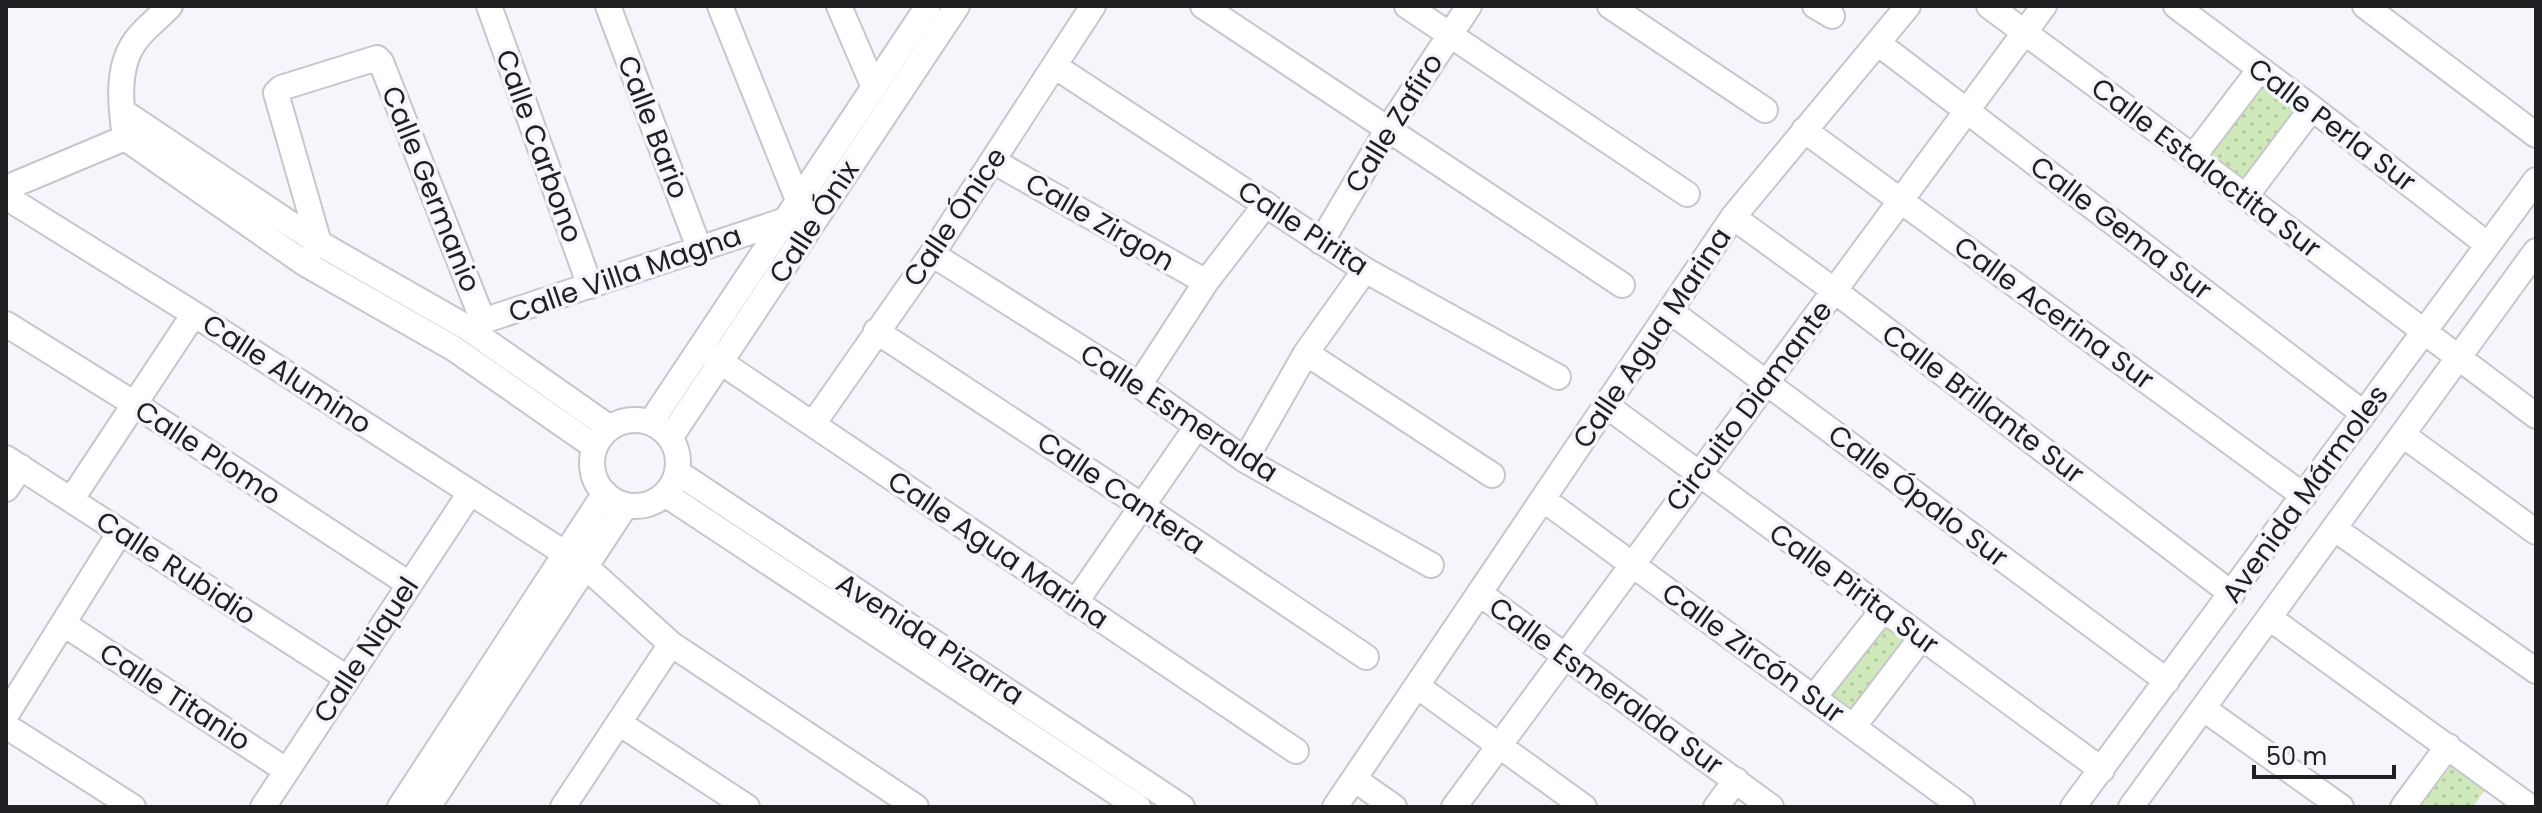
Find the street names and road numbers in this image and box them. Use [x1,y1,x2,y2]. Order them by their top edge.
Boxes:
street label: Calle Carbono [486,44,592,248]
street label: Calle Zafiro [1336,46,1452,200]
street label: Calle Perla Sur [2240,49,2424,201]
street label: Calle Bario [608,50,698,204]
street label: Calle Estalactita Sur [2083,69,2329,267]
street label: Calle Germanio [372,80,490,298]
street label: Calle Ónice [894,140,1016,294]
street label: Calle Gema Sur [2022,147,2220,309]
street label: Calle Ónix [760,152,869,291]
street label: Calle Zirgon [1018,164,1182,280]
street label: Calle Pirita [1230,171,1376,285]
street label: Calle Villa Magna [503,216,747,332]
street label: Calle Agua Marina [1564,220,1740,456]
street label: Calle Acerina Sur [1946,227,2162,399]
street label: Circuito Diamante [1657,292,1841,520]
street label: Calle Alumino [195,305,379,443]
street label: Calle Brillante Sur [1874,315,2092,493]
street label: Calle Esmeralda [1073,334,1285,492]
street label: Avenida Mármoles [2212,377,2398,611]
street label: Calle Plomo [127,391,289,515]
street label: Calle Ópalo Sur [1820,415,2016,577]
street label: Calle Cantera [1029,422,1213,564]
street label: Calle Agua Marina [880,462,1116,638]
street label: Calle Rubidio [88,502,264,634]
street label: Calle Pirita Sur [1761,514,1947,664]
street label: Avenida Pizarra [829,564,1031,714]
street label: Calle Niquel [304,569,428,731]
street label: Calle Zircón Sur [1654,574,1852,732]
street label: Calle Esmeralda Sur [1481,588,1731,784]
street label: Calle Titanio [92,634,258,760]

